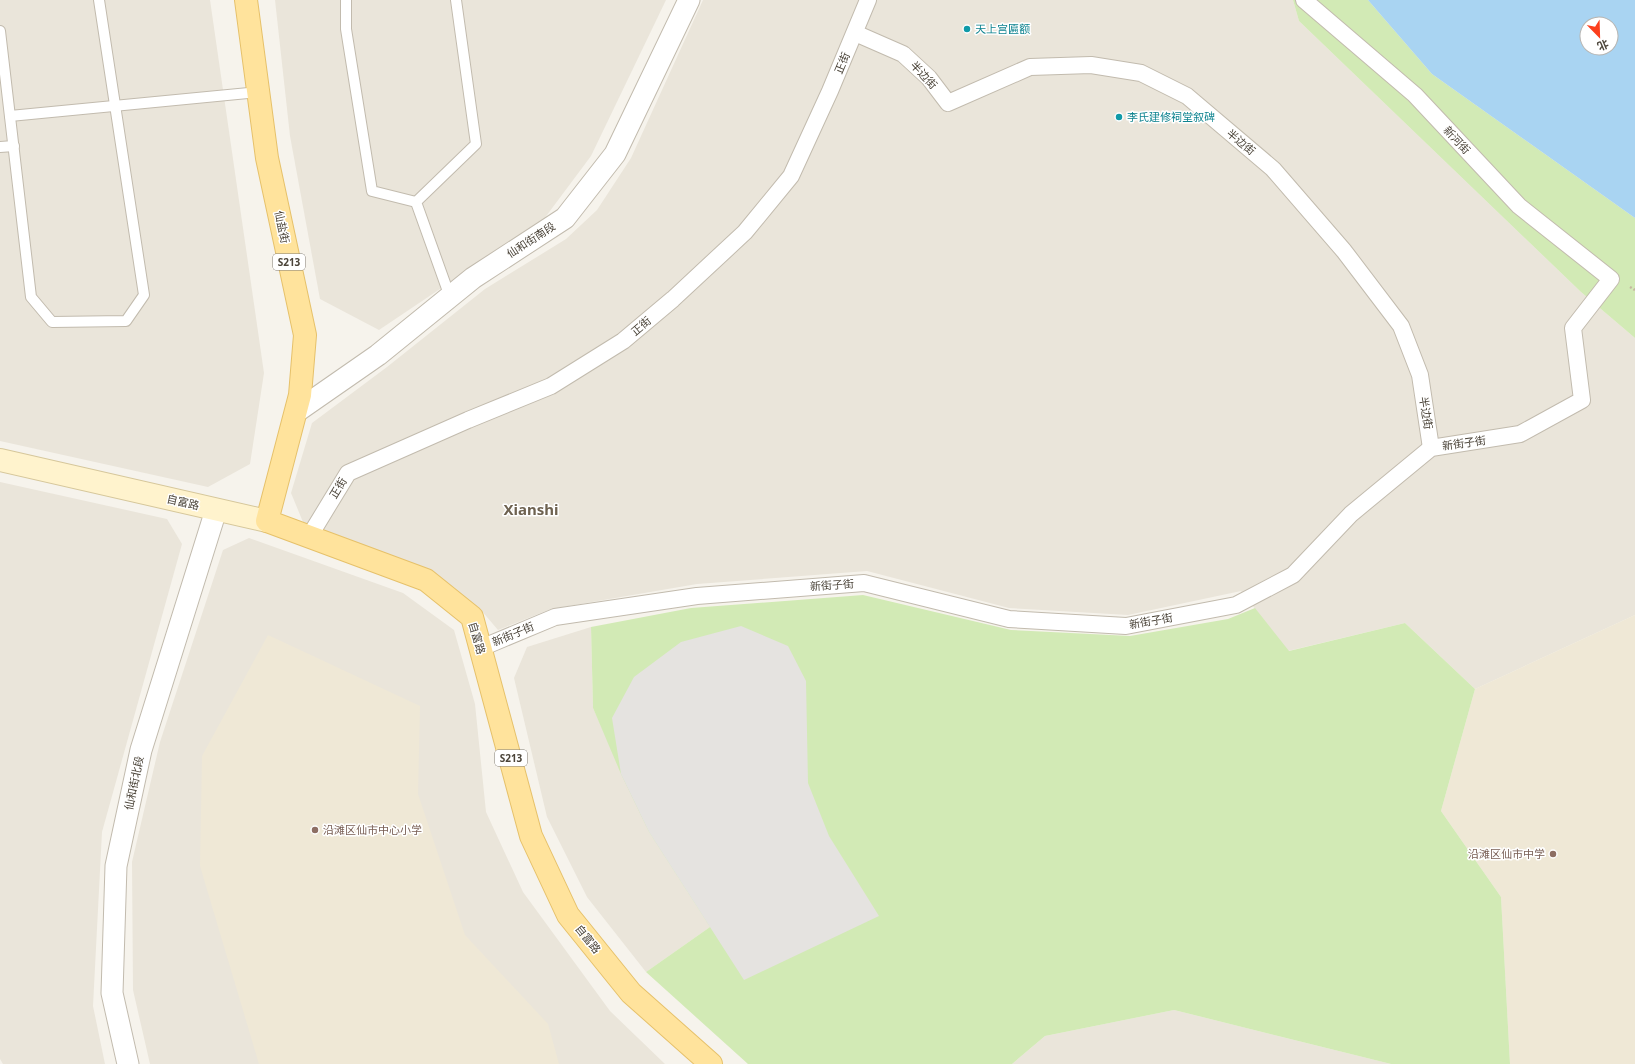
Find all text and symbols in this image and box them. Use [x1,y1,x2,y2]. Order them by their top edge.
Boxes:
north arrow [1579,16,1619,56]
place label: 天上宫匾额 [975,21,1030,36]
marker: 天上宫匾额 [962,24,972,34]
text: 北 [1595,37,1611,55]
street label: 正街 [830,50,853,76]
street label: 半边街 [908,57,941,92]
place label: 李氏建修祠堂叙碑 [1127,109,1215,124]
marker: 李氏建修祠堂叙碑 [1114,112,1124,122]
street label: 新河街 [1441,122,1474,157]
street label: 半边街 [1224,125,1259,158]
street label: 仙盐街 [272,209,293,245]
street label: 仙和街南段 [504,218,558,261]
road number: S213 [273,254,305,270]
street label: 正街 [627,313,654,338]
street label: 半边街 [1417,395,1436,430]
street label: 新街子街 [1441,432,1487,453]
street label: 正街 [325,474,350,501]
street label: 自富路 [165,490,201,513]
district label: Xianshi [503,499,559,519]
street label: 新街子街 [809,575,854,594]
street label: 新街子街 [1128,609,1174,632]
street label: 新街子街 [490,618,536,649]
street label: 自富路 [466,620,489,656]
road number: S213 [495,750,527,766]
street label: 仙和街北段 [120,754,147,811]
place label: 沿滩区仙市中心小学 [323,822,422,837]
marker: 沿滩区仙市中心小学 [310,825,320,835]
place label: 沿滩区仙市中学 [1468,846,1545,861]
marker: 沿滩区仙市中学 [1548,849,1558,859]
street label: 自富路 [572,921,605,956]

